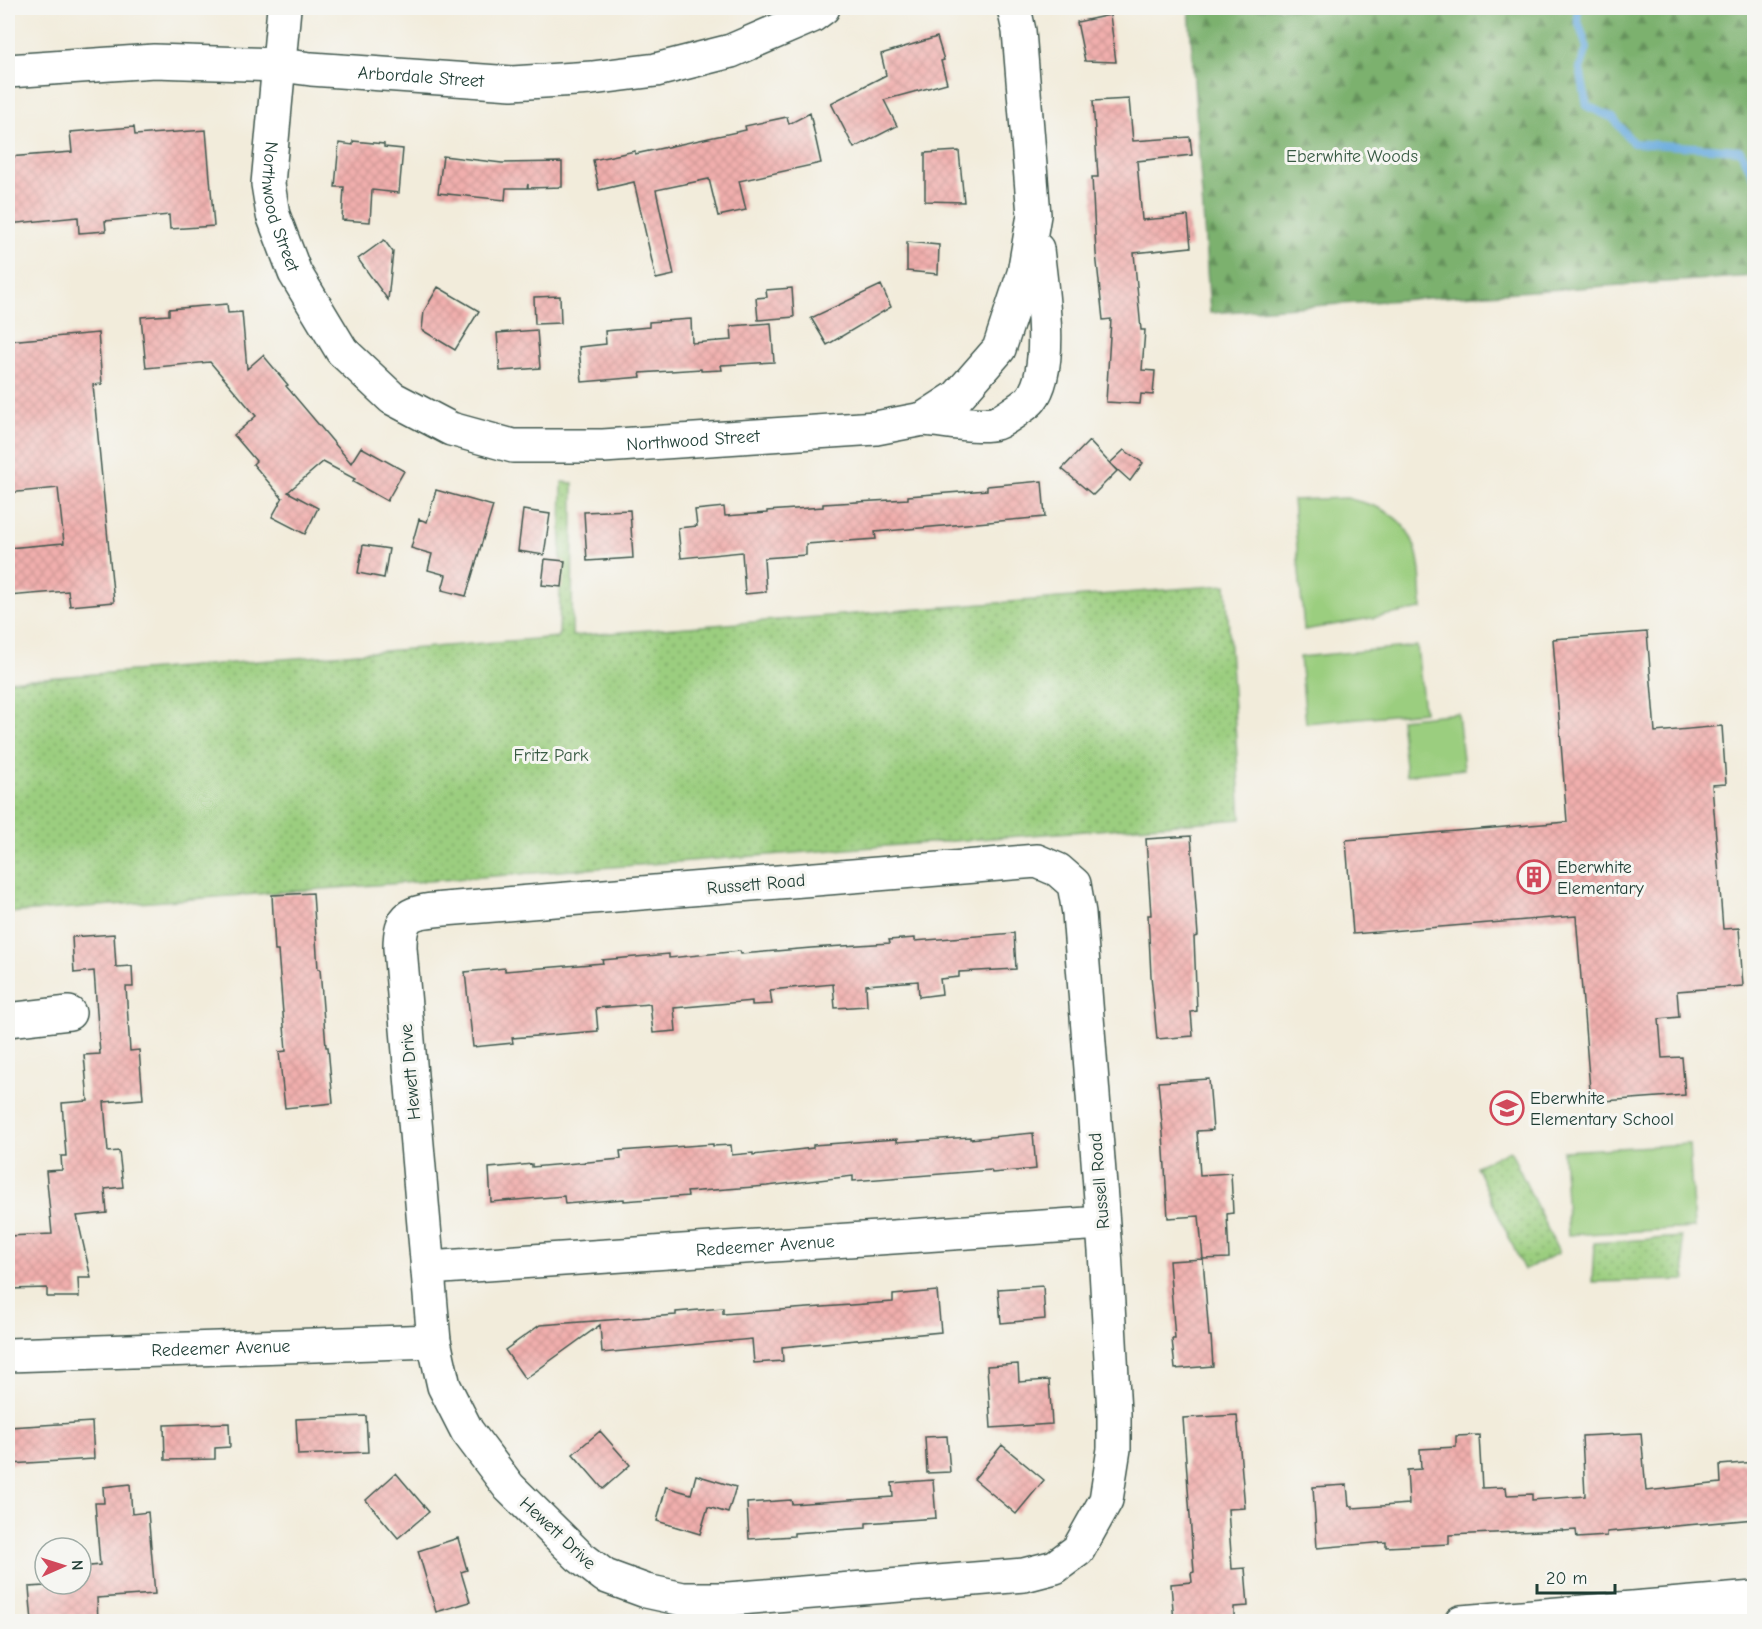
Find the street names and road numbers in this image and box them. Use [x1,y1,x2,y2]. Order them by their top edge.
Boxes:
street label: Arbordale Street [357,62,486,92]
street label: Northwood Street [257,141,304,275]
street label: Northwood Street [626,426,761,455]
street label: Russett Road [706,870,806,899]
street label: Hewett Drive [396,1023,425,1121]
street label: Russell Road [1085,1132,1114,1230]
street label: Redeemer Avenue [695,1231,835,1261]
street label: Redeemer Avenue [151,1336,291,1361]
street label: Hewett Drive [515,1493,600,1574]

